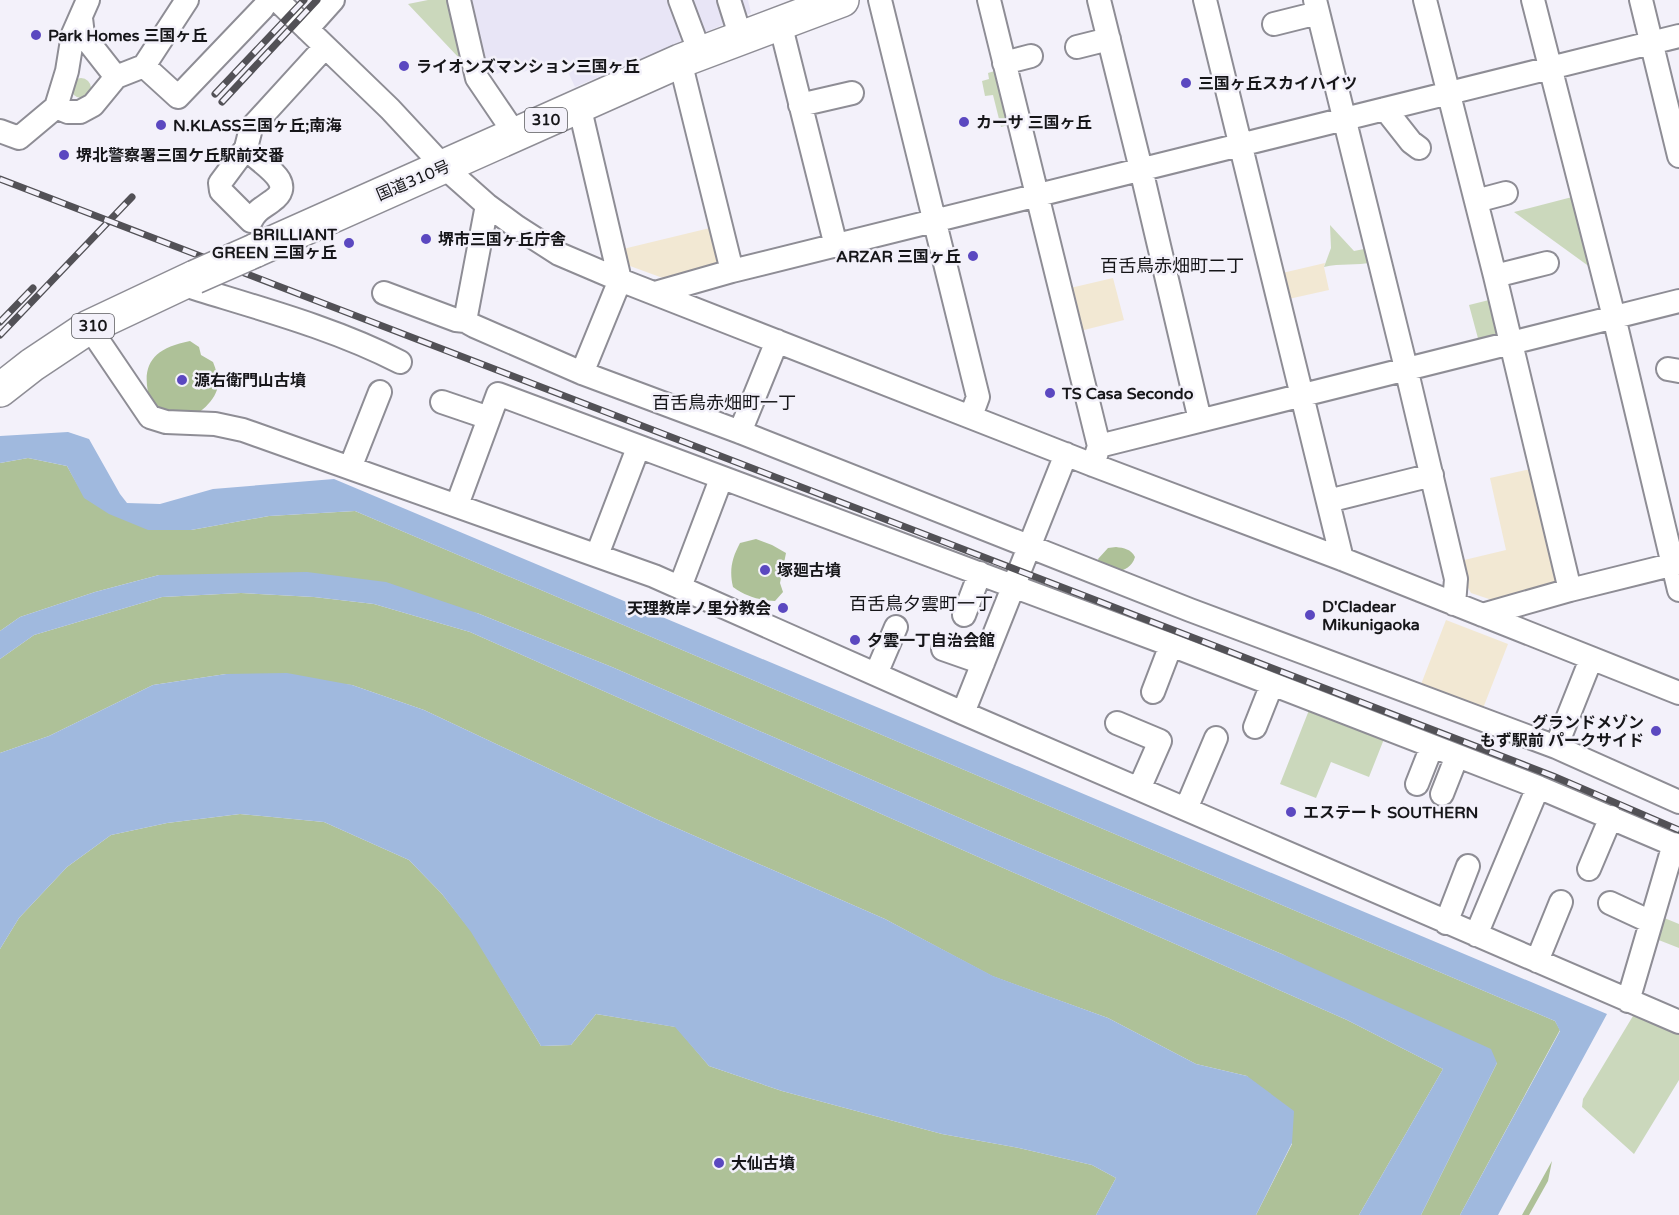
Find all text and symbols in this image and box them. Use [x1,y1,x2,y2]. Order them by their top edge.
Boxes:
place label: Park Homes 三国ヶ丘 [48,26,208,46]
marker: Park Homes 三国ヶ丘 [29,28,43,42]
place label: ライオンズマンション三国ヶ丘 [416,57,640,77]
marker: ライオンズマンション三国ヶ丘 [397,59,411,73]
place label: 三国ヶ丘スカイハイツ [1198,74,1357,94]
marker: 三国ヶ丘スカイハイツ [1179,76,1193,90]
road number: 310 [525,108,567,132]
place label: カーサ 三国ヶ丘 [976,113,1092,133]
marker: カーサ 三国ヶ丘 [957,115,971,129]
place label: N.KLASS三国ヶ丘;南海 [173,116,341,136]
marker: N.KLASS三国ヶ丘;南海 [154,118,168,132]
place label: 堺北警察署三国ケ丘駅前交番 [76,146,284,166]
marker: 堺北警察署三国ケ丘駅前交番 [57,148,71,162]
street label: 国道310号 [374,156,453,205]
place label: BRILLIANT GREEN 三国ヶ丘 [212,225,337,263]
place label: 堺市三国ヶ丘庁舎 [438,230,566,250]
marker: 堺市三国ヶ丘庁舎 [419,232,433,246]
marker: BRILLIANT GREEN 三国ヶ丘 [342,236,356,250]
place label: ARZAR 三国ヶ丘 [836,247,961,267]
marker: ARZAR 三国ヶ丘 [966,249,980,263]
district label: 百舌鳥赤畑町二丁 [1100,255,1244,277]
road number: 310 [72,314,114,338]
place label: 源右衛門山古墳 [194,371,306,391]
marker: 源右衛門山古墳 [175,373,189,387]
place label: TS Casa Secondo [1061,384,1194,404]
marker: TS Casa Secondo [1043,386,1057,400]
district label: 百舌鳥赤畑町一丁 [652,392,796,414]
place label: 塚廻古墳 [777,561,841,581]
marker: 塚廻古墳 [758,563,772,577]
district label: 百舌鳥夕雲町一丁 [849,593,993,615]
place label: D'Cladear Mikunigaoka [1322,597,1420,635]
place label: 天理教岸ノ里分教会 [627,599,771,619]
marker: 天理教岸ノ里分教会 [776,601,790,615]
marker: D'Cladear Mikunigaoka [1303,608,1317,622]
place label: 夕雲一丁自治会館 [867,631,995,651]
marker: 夕雲一丁自治会館 [848,633,862,647]
place label: グランドメゾン もず駅前 パークサイド [1480,713,1644,751]
marker: グランドメゾン もず駅前 パークサイド [1649,724,1663,738]
place label: エステート SOUTHERN [1303,803,1478,823]
marker: エステート SOUTHERN [1284,805,1298,819]
place label: 大仙古墳 [731,1154,795,1174]
marker: 大仙古墳 [712,1156,726,1170]

